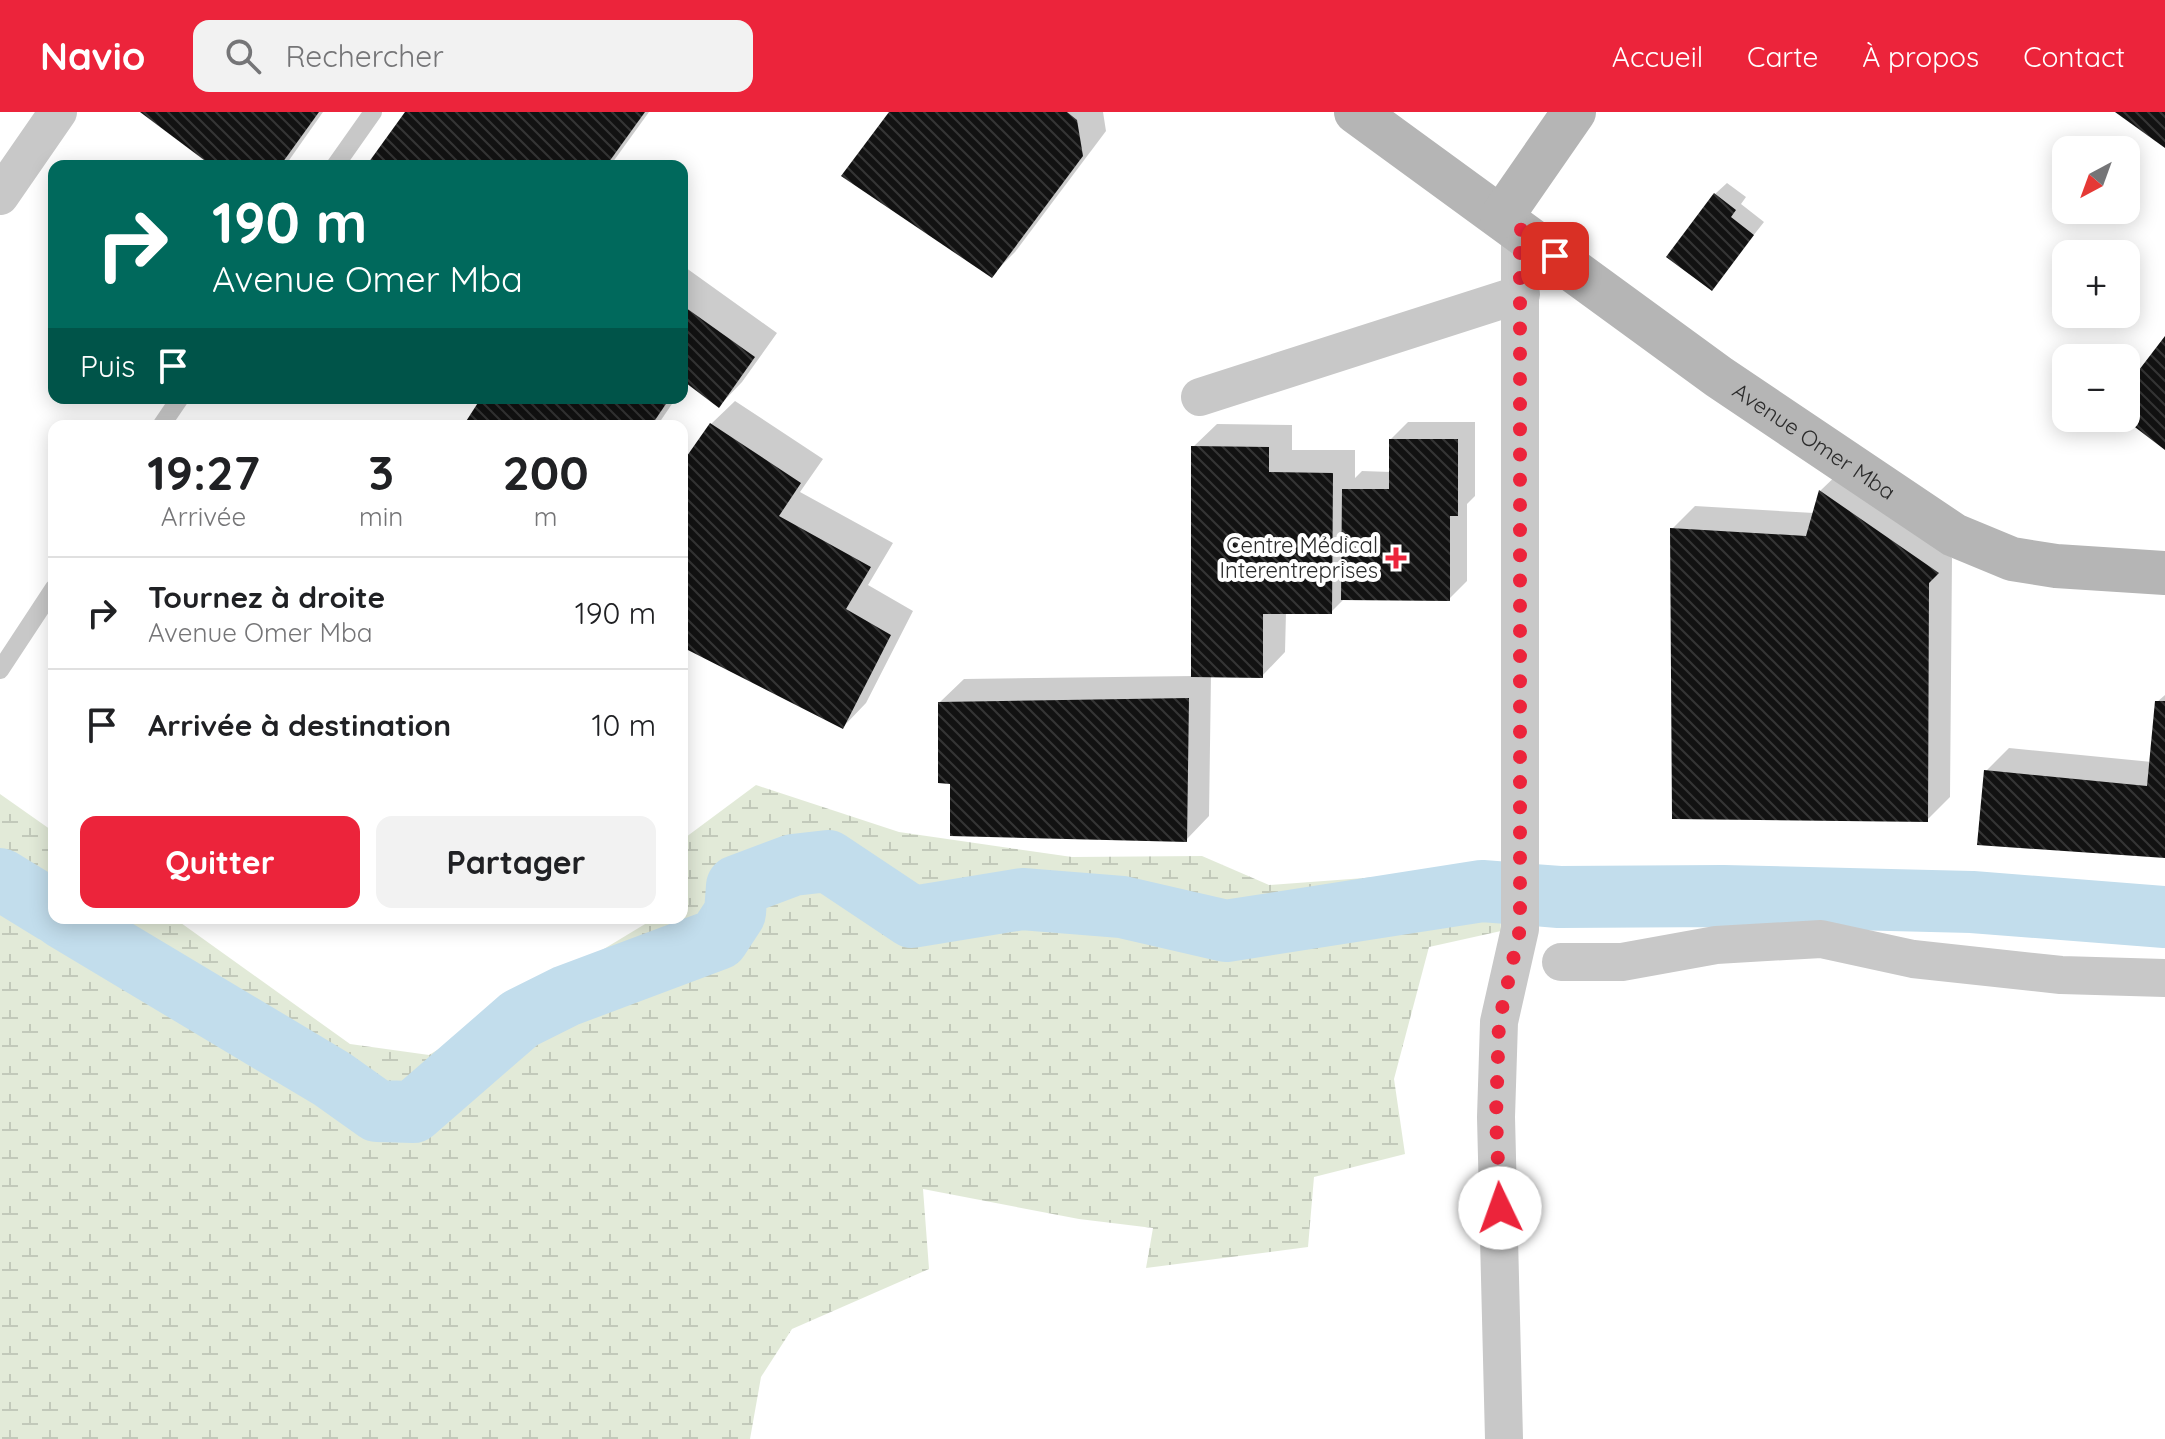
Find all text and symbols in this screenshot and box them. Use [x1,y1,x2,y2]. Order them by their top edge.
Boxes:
search box [193,20,753,92]
text: Navio [40,32,145,80]
icon: search [221,34,265,78]
text: Rechercher [285,37,444,75]
text: Accueil [1612,39,1703,74]
text: Carte [1747,39,1818,74]
text: À propos [1862,39,1979,74]
text: Contact [2023,39,2125,74]
north arrow [2052,136,2140,224]
map controls [2052,136,2140,432]
text: 190 m [212,187,367,257]
icon: right [80,192,184,296]
pin [1521,222,1589,290]
icon: arrive [1533,234,1577,278]
button: + [2052,240,2140,328]
text: Avenue Omer Mba [212,256,523,301]
icon: arrive [151,344,195,388]
button: − [2052,344,2140,432]
text: Puis [80,347,135,385]
street label: Avenue Omer Mba [1727,376,1901,506]
text: 19:27 [147,442,260,502]
text: 3 [368,442,394,502]
text: 200 [503,442,589,502]
text: Arrivée [161,500,246,533]
text: min [359,500,403,533]
text: m [534,500,558,533]
place label: Centre Médical Interentreprises [1219,531,1378,584]
marker: Centre Médical Interentreprises [1385,547,1407,569]
text: Tournez à droite [148,578,385,616]
icon: right [80,591,124,635]
text: 190 m [575,594,656,632]
text: Avenue Omer Mba [148,616,372,649]
icon: arrive [80,703,124,747]
text: Arrivée à destination [148,706,451,744]
text: 10 m [592,706,656,744]
button: Quitter [80,816,360,908]
button: Partager [376,816,656,908]
position arrow [1458,1166,1542,1250]

